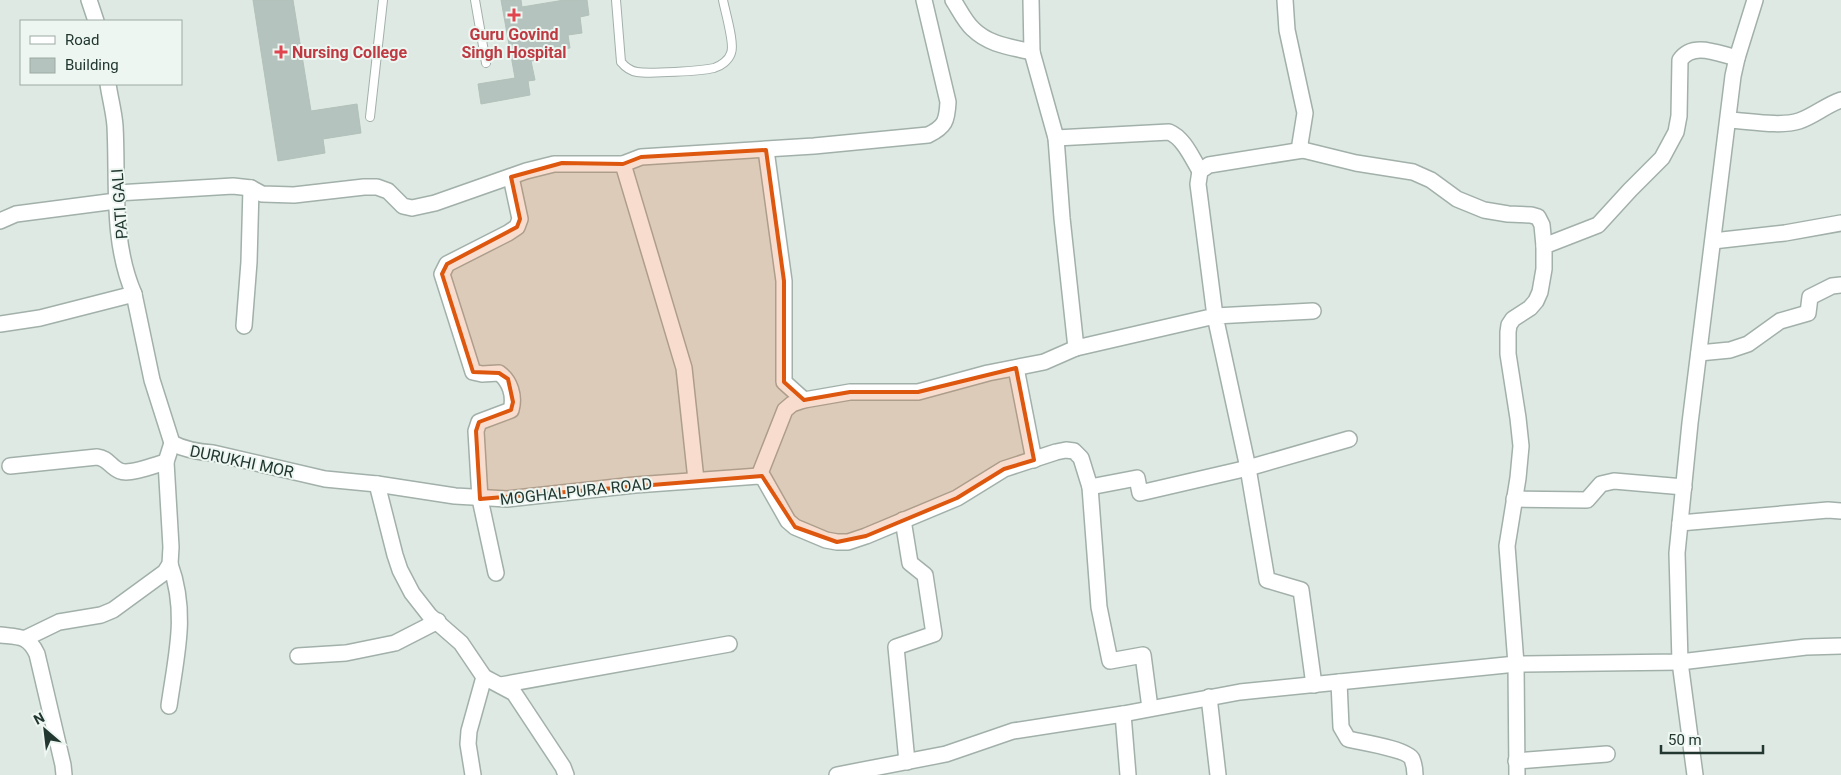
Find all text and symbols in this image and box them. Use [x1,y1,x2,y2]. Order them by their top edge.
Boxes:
marker: Guru Govind Singh Hospital [507,8,521,22]
legend [20,20,182,85]
place label: Guru Govind Singh Hospital [461,25,567,62]
text: Road [65,31,99,49]
place label: Nursing College [292,43,407,62]
marker: Nursing College [274,45,288,59]
text: Building [65,56,119,74]
street label: PATI GALI [108,168,131,240]
street label: DURUKHI MOR [188,441,296,482]
street label: MOGHALPURA ROAD [499,474,653,509]
north arrow [20,705,70,755]
text: N [31,709,47,728]
scale bar [1661,722,1764,754]
text: 50 m [1668,731,1702,749]

